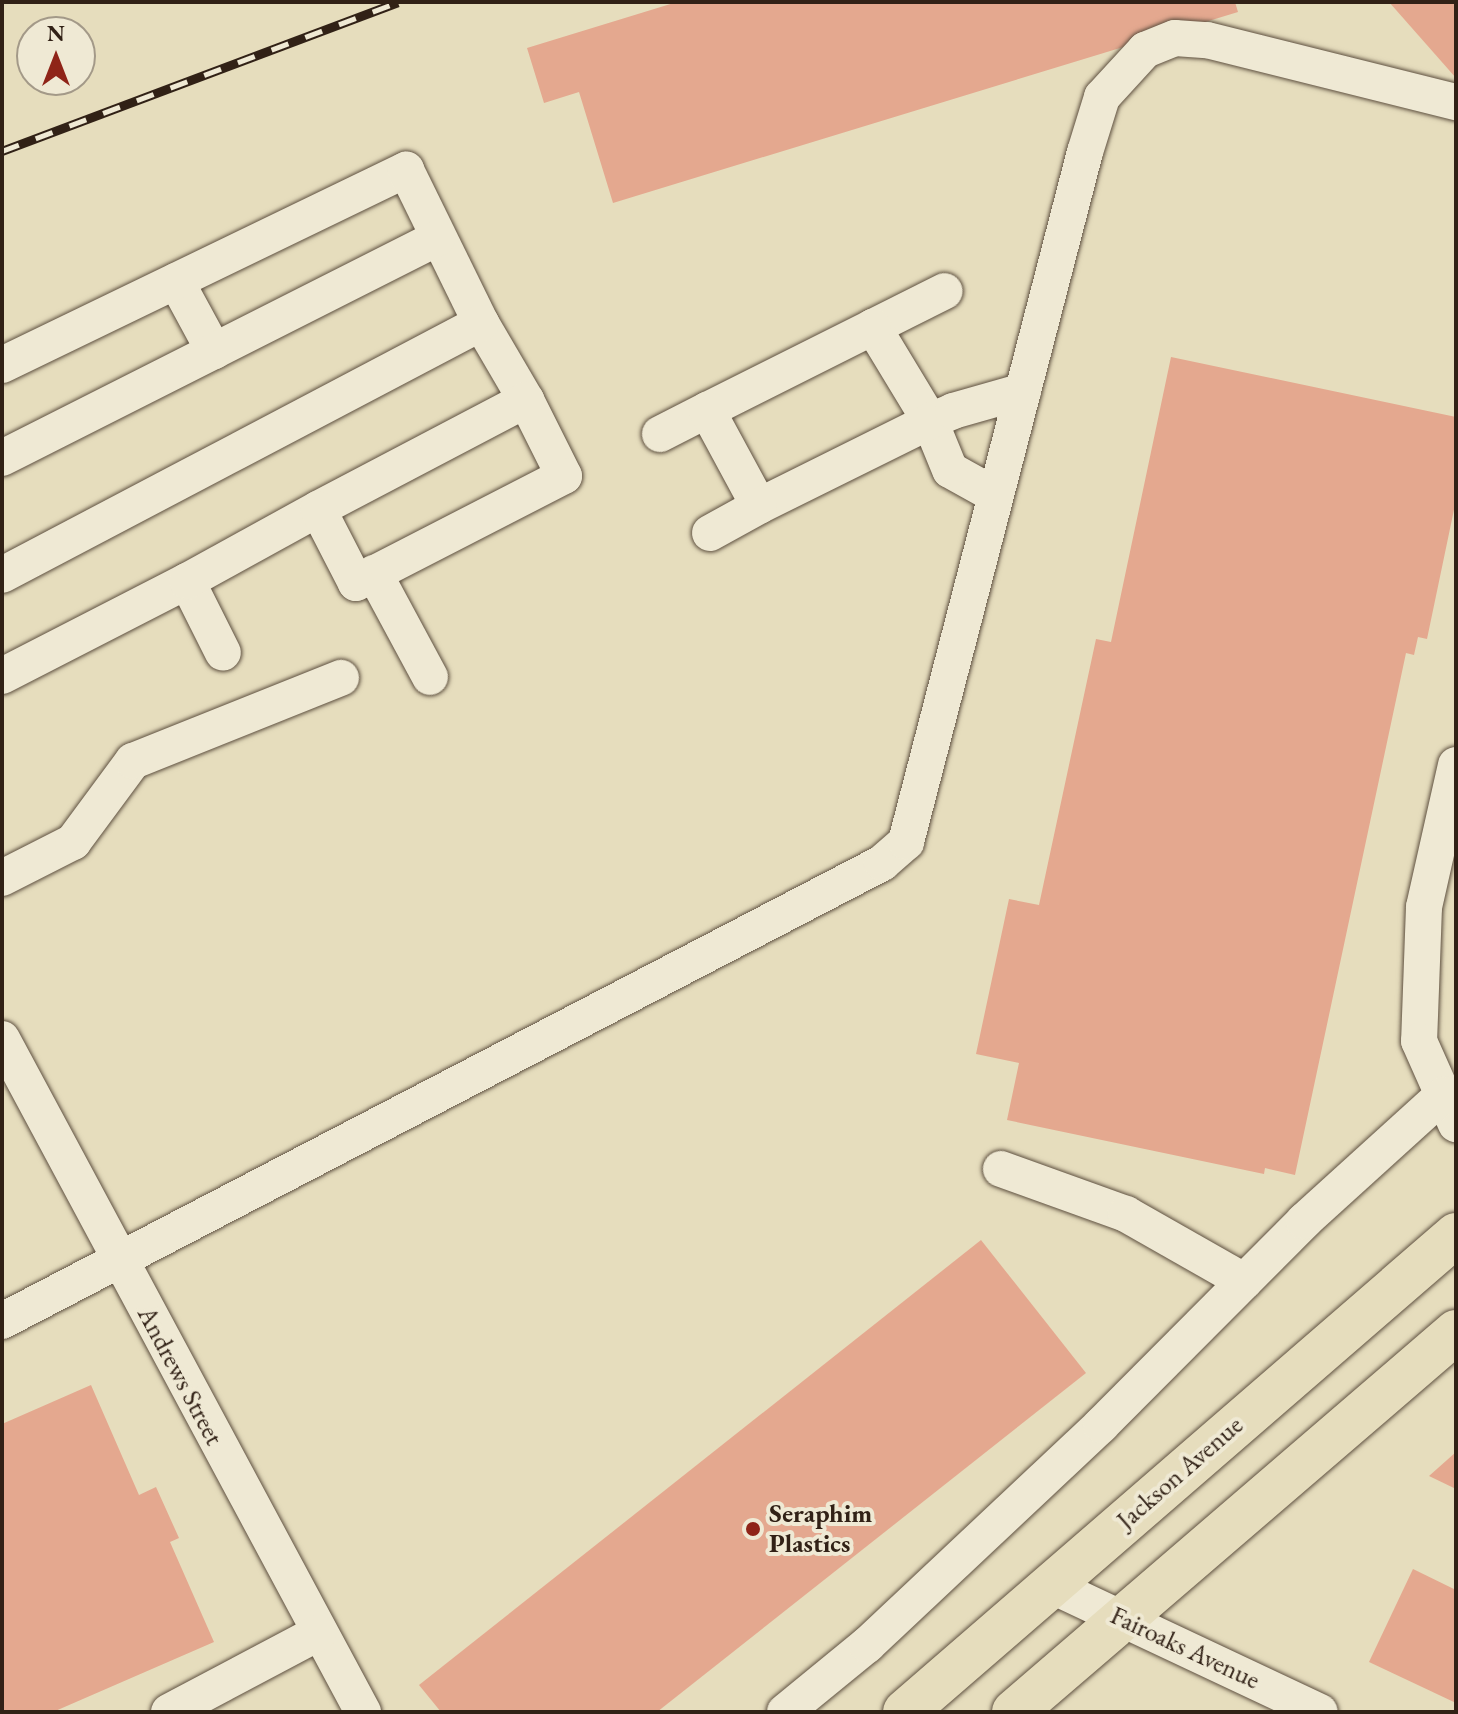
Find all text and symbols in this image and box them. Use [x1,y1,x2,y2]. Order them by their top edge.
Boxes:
north arrow [16,16,96,96]
text: N [47,19,65,48]
street label: Andrews Street [130,1301,230,1451]
street label: Jackson Avenue [1111,1410,1249,1536]
place label: Seraphim Plastics [769,1498,872,1560]
marker: Seraphim Plastics [744,1520,762,1538]
street label: Fairoaks Avenue [1105,1600,1265,1696]

